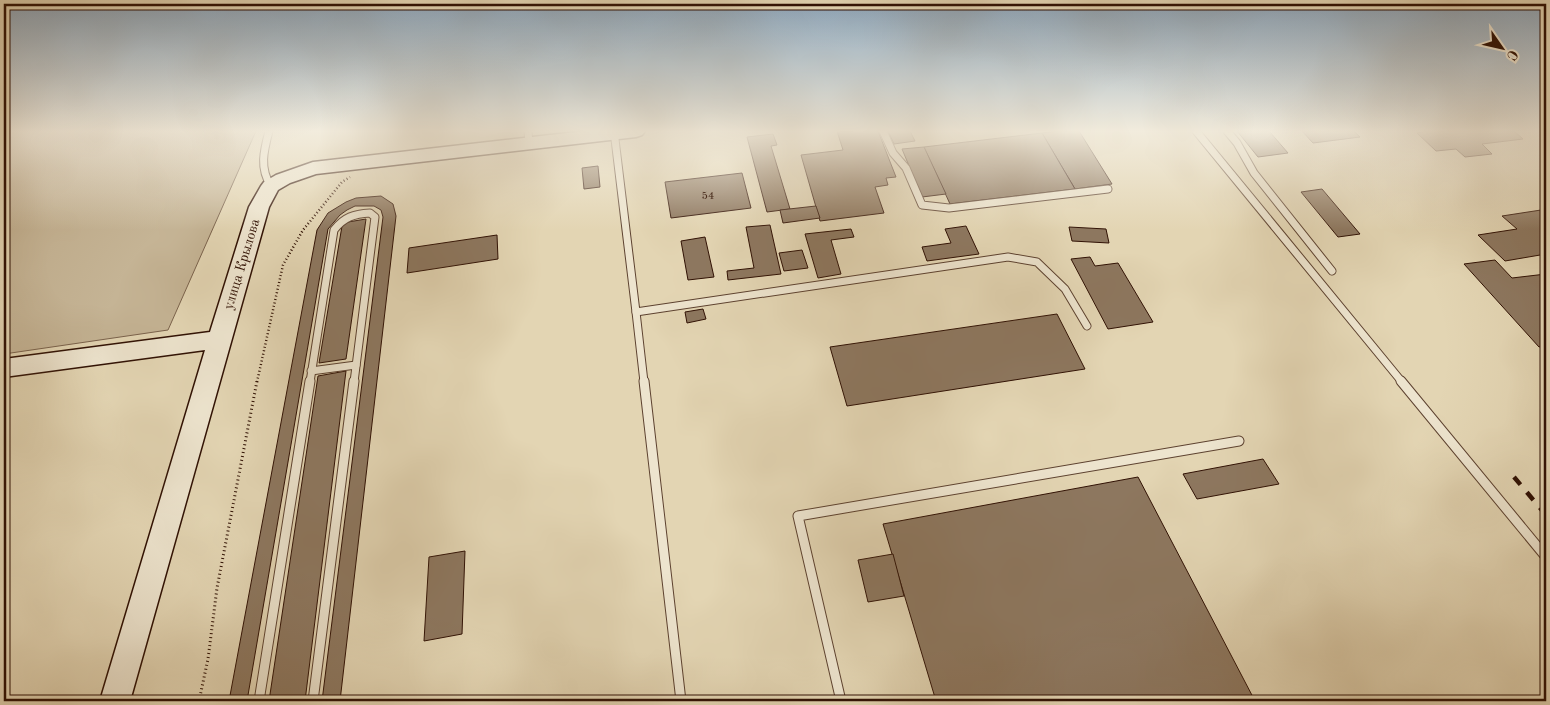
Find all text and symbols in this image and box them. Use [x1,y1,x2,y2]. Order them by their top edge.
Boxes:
north arrow [1478,22,1528,72]
text: С [1504,47,1520,62]
house number: 54 [702,191,714,202]
street label: улица Крылова [222,217,262,311]

